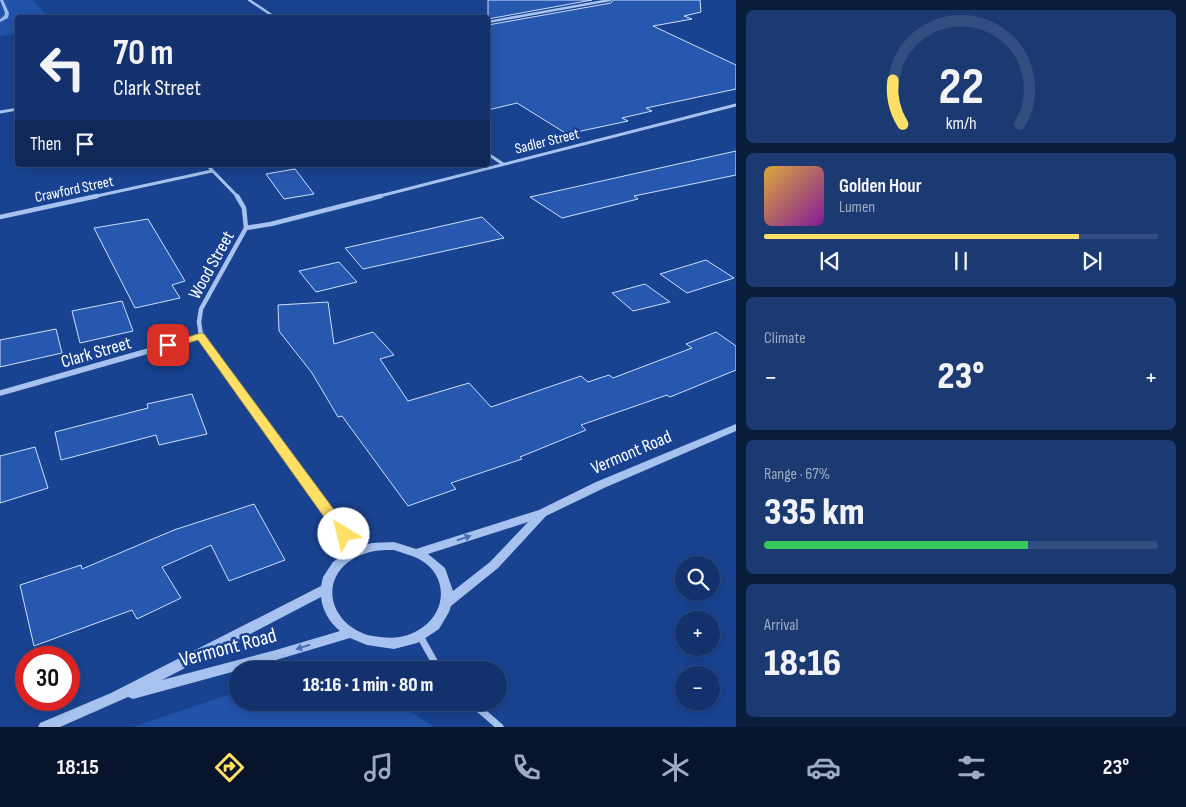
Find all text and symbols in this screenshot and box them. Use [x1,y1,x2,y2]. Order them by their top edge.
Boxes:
text: 70 m [113,32,173,75]
icon: left [30,35,95,100]
text: 22 [938,56,984,119]
text: Clark Street [113,75,201,102]
text: km/h [946,113,976,134]
street label: Sadler Street [513,124,582,159]
icon: arrive [71,130,99,158]
text: Then [30,133,61,156]
street label: Crawford Street [33,172,116,207]
text: Golden Hour [839,175,922,198]
text: Lumen [839,198,875,217]
street label: Wood Street [184,227,239,303]
icon: previous [816,247,844,275]
icon: pause [947,247,975,275]
icon: next [1078,247,1106,275]
pin [147,324,189,366]
text: Climate [764,329,806,348]
icon: arrive [154,331,182,359]
street label: Clark Street [59,332,134,372]
text: 23° [938,354,984,399]
text: − [764,361,778,394]
text: + [1144,361,1158,394]
street label: Vermont Road [588,426,674,479]
text: Range · 67% [764,465,830,484]
text: 335 km [764,490,865,535]
position arrow [317,507,369,559]
one-way arrow [457,534,472,542]
map controls [675,556,720,711]
button: search [675,556,720,601]
button: + [675,611,720,656]
text: Arrival [764,616,798,635]
street label: Vermont Road [177,623,279,672]
text: 18:16 [764,641,841,686]
one-way arrow [296,644,311,651]
speed limit sign: 30 [15,646,80,711]
button: − [675,666,720,711]
text: 18:16 · 1 min · 80 m [303,674,433,697]
icon: directions [212,750,247,785]
icon: music [361,750,396,785]
icon: phone [509,750,544,785]
icon: climate [658,750,693,785]
icon: car [806,750,841,785]
icon: filters [954,750,989,785]
text: 18:15 [57,754,99,781]
text: 23° [1103,754,1129,781]

